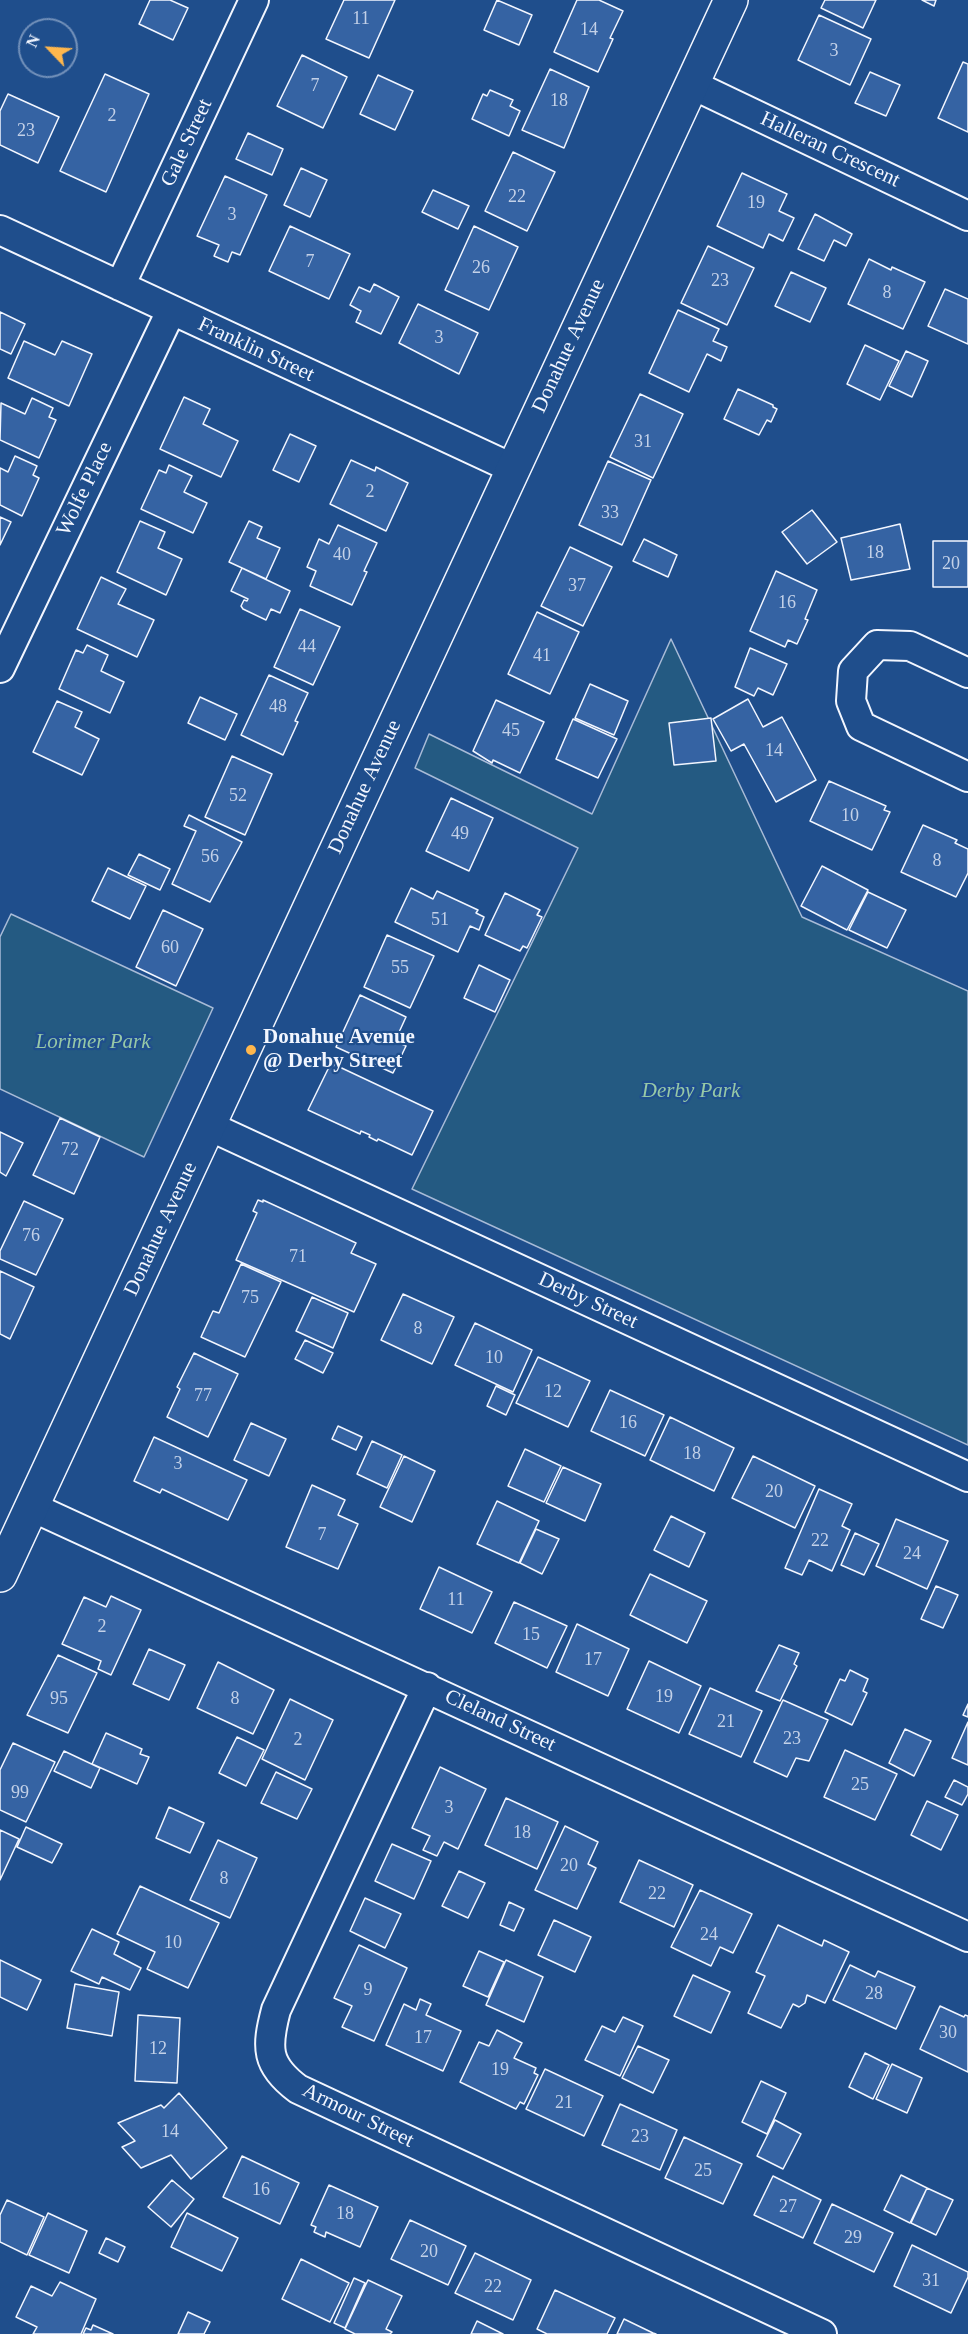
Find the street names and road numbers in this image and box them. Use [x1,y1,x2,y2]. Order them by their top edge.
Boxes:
street label: Gale Street [156,95,218,191]
street label: Halleran Crescent [756,107,904,193]
street label: Donahue Avenue [527,275,611,417]
street label: Franklin Street [194,312,318,388]
street label: Wolfe Place [51,438,119,540]
street label: Donahue Avenue [323,716,407,858]
street label: Donahue Avenue [119,1158,203,1300]
street label: Derby Street [534,1267,642,1335]
street label: Cleland Street [441,1684,559,1758]
street label: Armour Street [298,2078,418,2154]

